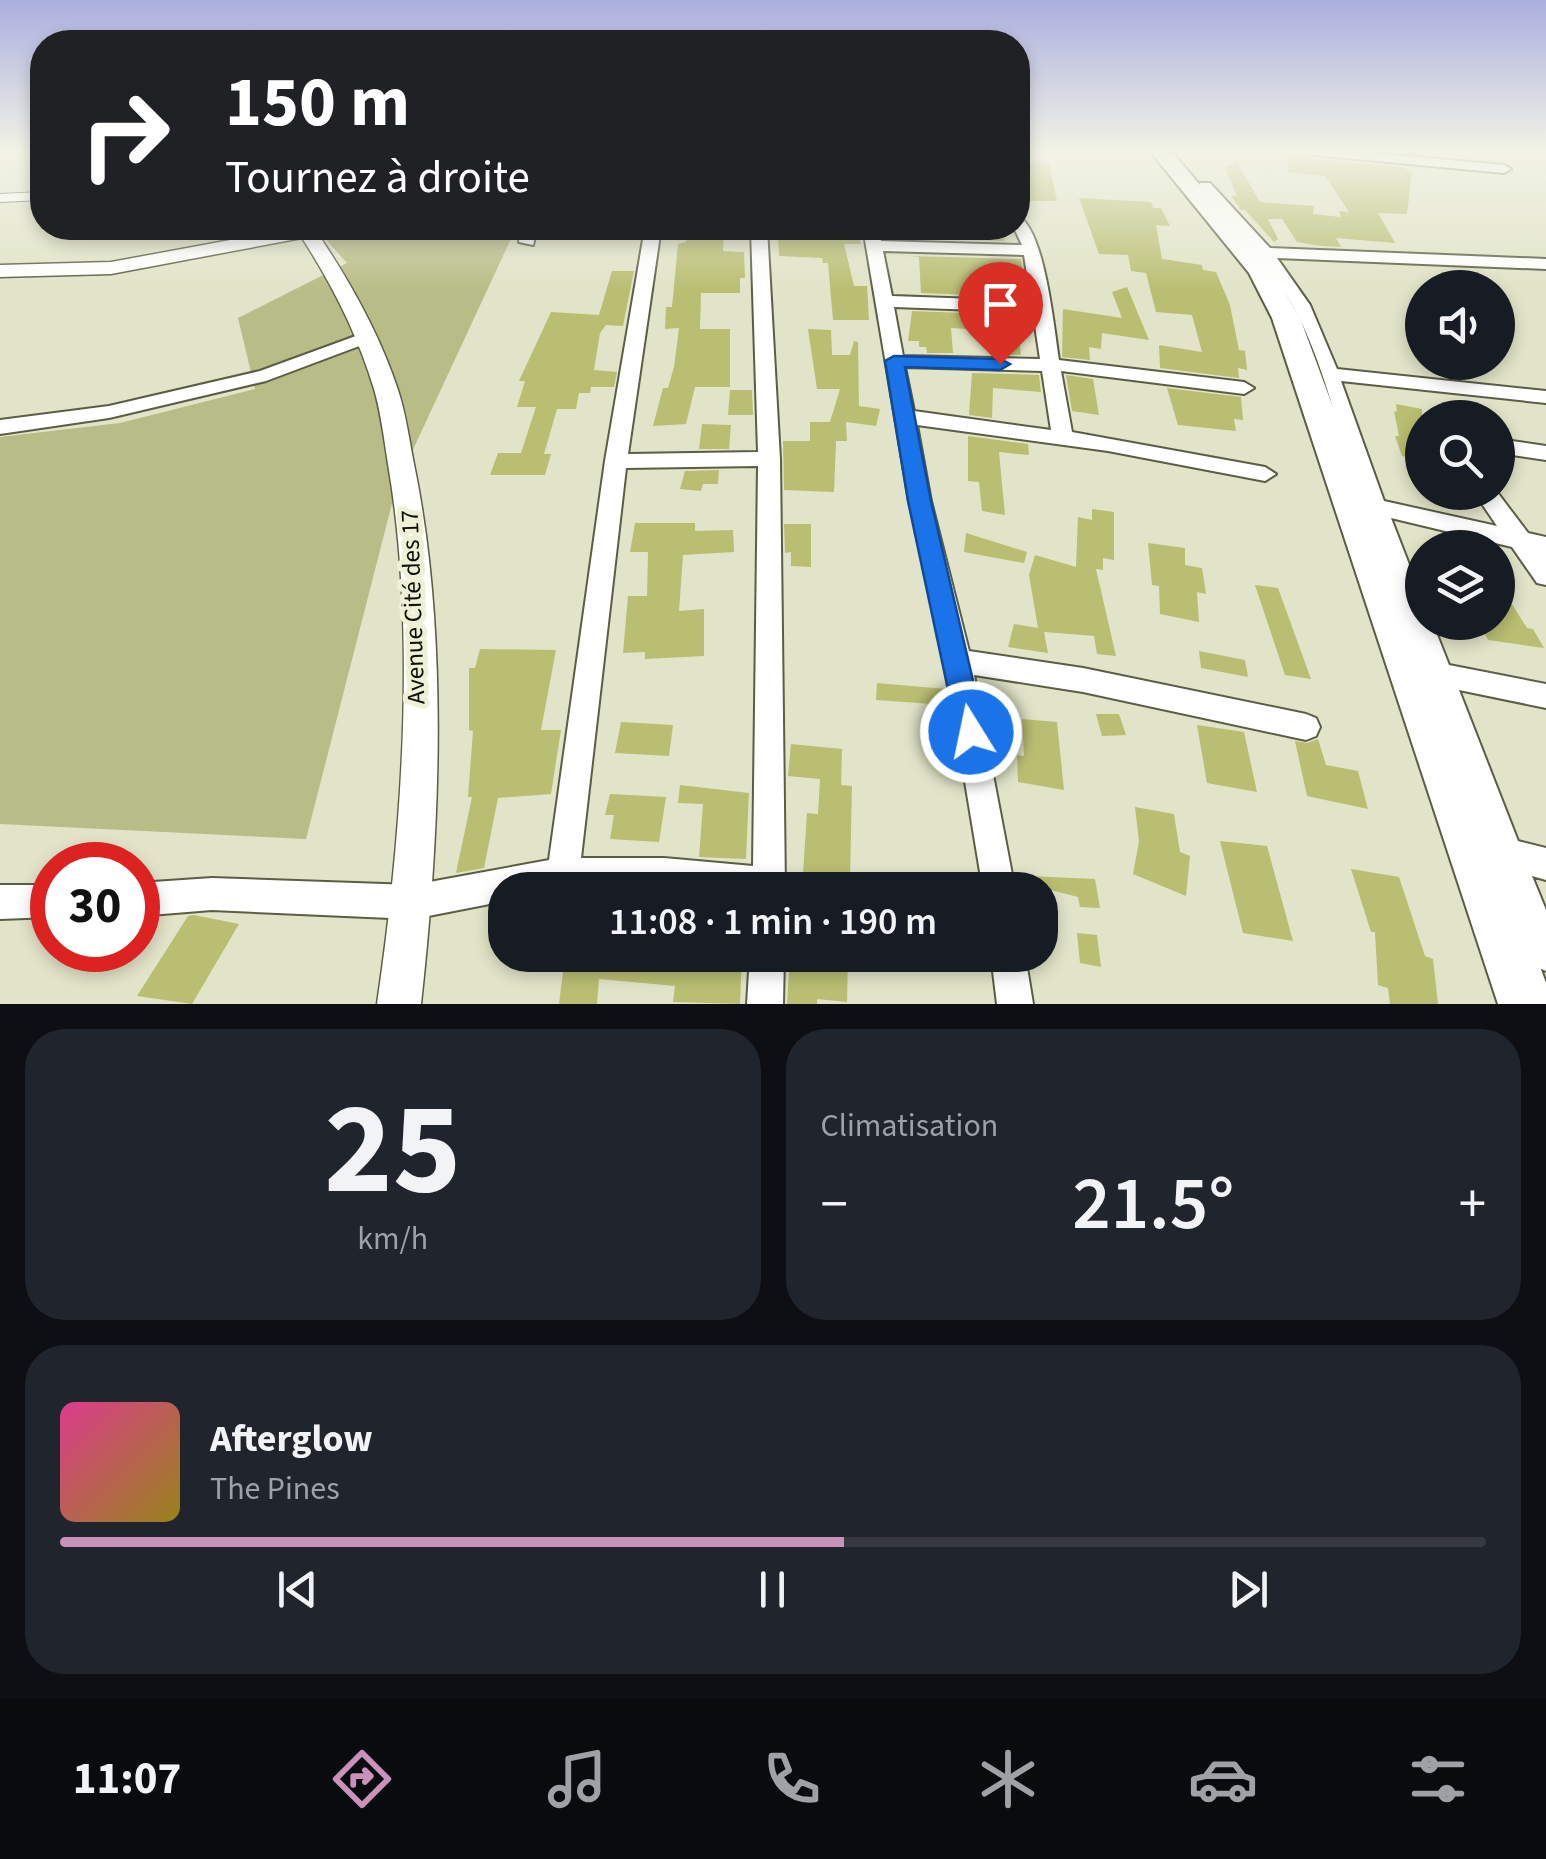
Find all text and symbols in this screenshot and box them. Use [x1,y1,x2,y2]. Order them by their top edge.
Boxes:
text: 150 m [225,53,410,153]
icon: right [60,70,190,200]
text: Tournez à droite [225,146,530,210]
pin [958,262,1043,365]
map controls [1405,270,1515,640]
button: sound [1405,270,1515,380]
icon: arrive [973,277,1028,332]
button: search [1405,400,1515,510]
street label: Avenue Cité des 17 [392,509,434,705]
button: layers [1405,530,1515,640]
position arrow [919,680,1023,784]
speed limit sign: 30 [30,842,160,972]
text: 11:08 · 1 min · 190 m [609,895,937,949]
text: 25 [324,1058,461,1243]
text: Climatisation [821,1103,998,1149]
text: 21.5° [1072,1151,1234,1258]
text: − [821,1166,848,1244]
text: + [1459,1166,1486,1244]
text: km/h [357,1216,428,1262]
text: Afterglow [210,1412,373,1466]
text: The Pines [210,1466,340,1512]
icon: previous [270,1562,325,1617]
icon: pause [745,1562,800,1617]
icon: next [1221,1562,1276,1617]
icon: directions [327,1744,397,1814]
icon: music [542,1744,612,1814]
icon: phone [757,1744,827,1814]
icon: climate [973,1744,1043,1814]
icon: car [1188,1744,1258,1814]
icon: filters [1403,1744,1473,1814]
text: 11:07 [73,1747,181,1811]

